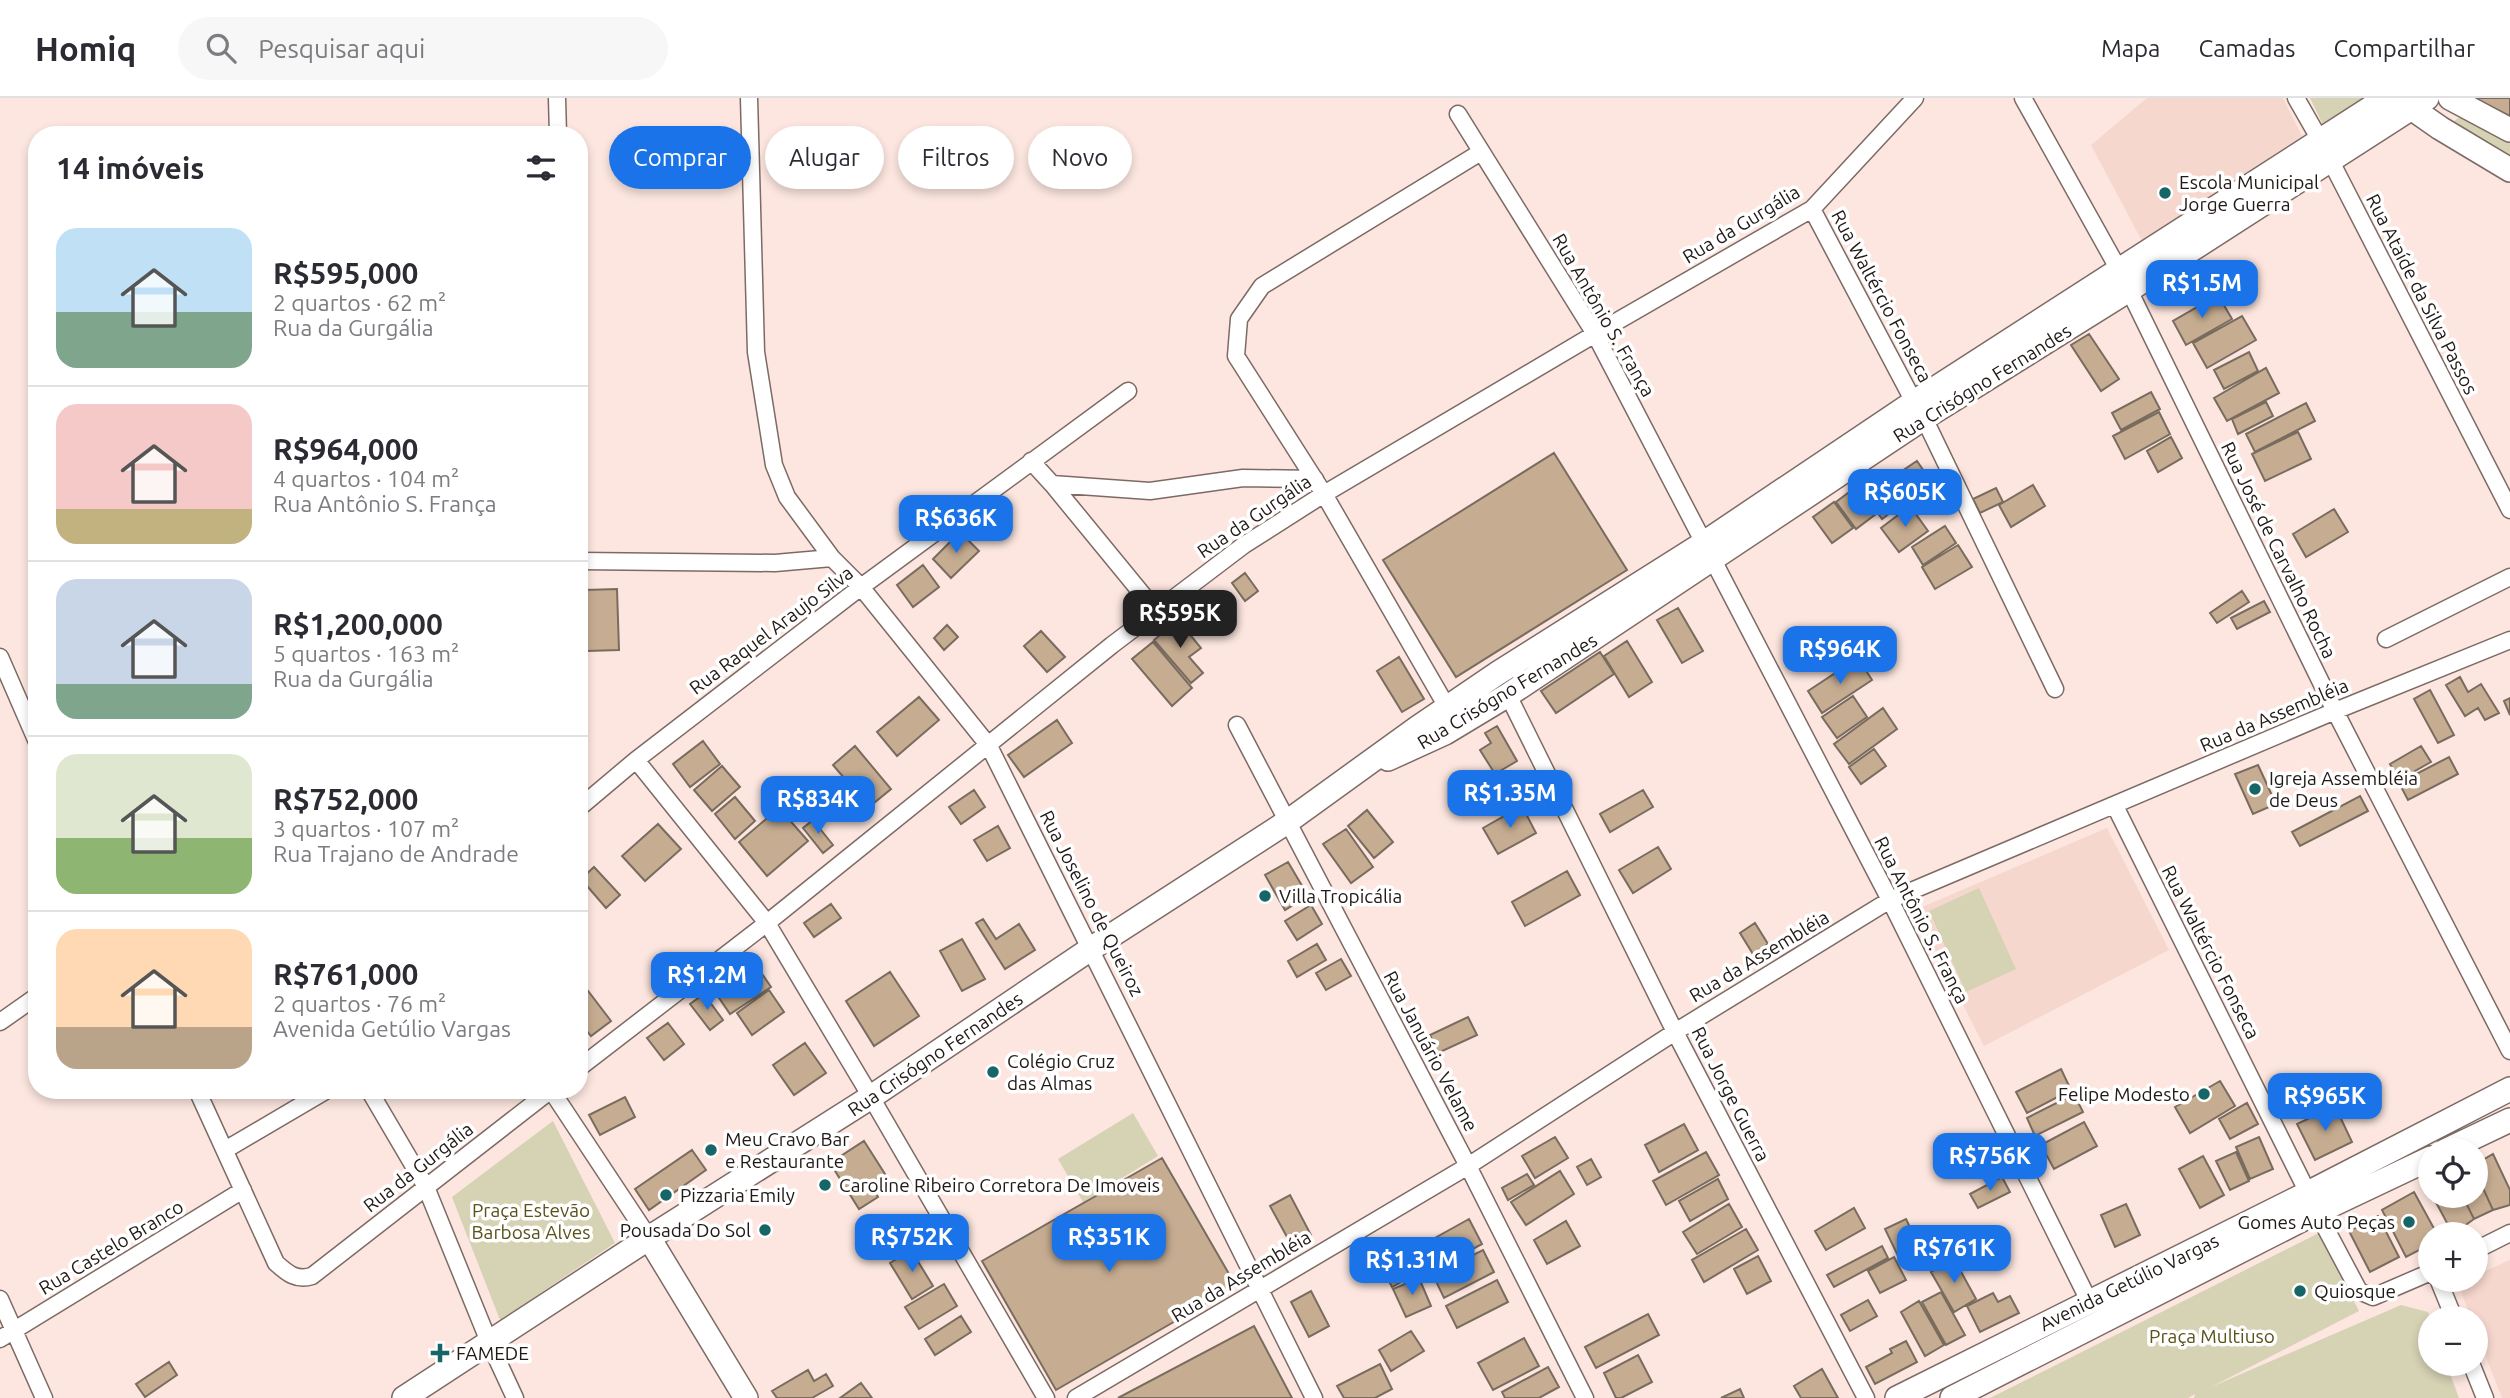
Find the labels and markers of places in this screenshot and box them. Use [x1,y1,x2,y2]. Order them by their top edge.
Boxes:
place label: Escola Municipal Jorge Guerra [2179,171,2319,215]
marker: Escola Municipal Jorge Guerra [2157,185,2173,201]
pin: R$1.5M [2145,260,2259,320]
pin: R$605K [1848,470,1962,529]
pin: R$636K [899,496,1013,555]
pin: R$595K [1123,590,1237,650]
pin: R$964K [1783,626,1897,686]
place label: Igreja Assembléia de Deus [2269,767,2418,811]
pin: R$1.35M [1445,770,1575,830]
pin: R$834K [761,776,875,836]
marker: Igreja Assembléia de Deus [2247,781,2263,797]
place label: Villa Tropicália [1279,885,1402,907]
marker: Villa Tropicália [1257,888,1273,904]
pin: R$1.2M [650,953,764,1012]
place label: Colégio Cruz das Almas [1007,1050,1115,1094]
marker: Colégio Cruz das Almas [985,1064,1001,1080]
pin: R$965K [2268,1074,2382,1133]
place label: Felipe Modesto [2058,1083,2190,1105]
marker: Felipe Modesto [2196,1086,2212,1102]
place label: Meu Cravo Bar e Restaurante [725,1128,850,1172]
pin: R$756K [1933,1134,2047,1193]
marker: Meu Cravo Bar e Restaurante [703,1142,719,1158]
place label: Caroline Ribeiro Corretora De Imoveis [839,1174,1160,1196]
marker: Caroline Ribeiro Corretora De Imoveis [817,1177,833,1193]
place label: Pizzaria Emily [680,1184,795,1206]
marker: Pizzaria Emily [658,1187,674,1203]
place label: Gomes Auto Peças [2237,1211,2395,1233]
pin: R$752K [855,1214,969,1274]
pin: R$351K [1052,1214,1166,1274]
marker: Gomes Auto Peças [2401,1214,2417,1230]
place label: Pousada Do Sol [620,1219,751,1241]
marker: Pousada Do Sol [757,1222,773,1238]
pin: R$761K [1897,1226,2011,1285]
pin: R$1.31M [1347,1238,1477,1297]
place label: Quiosque [2314,1280,2396,1302]
marker: Quiosque [2292,1283,2308,1299]
place label: FAMEDE [456,1342,529,1364]
marker: FAMEDE [430,1343,450,1363]

